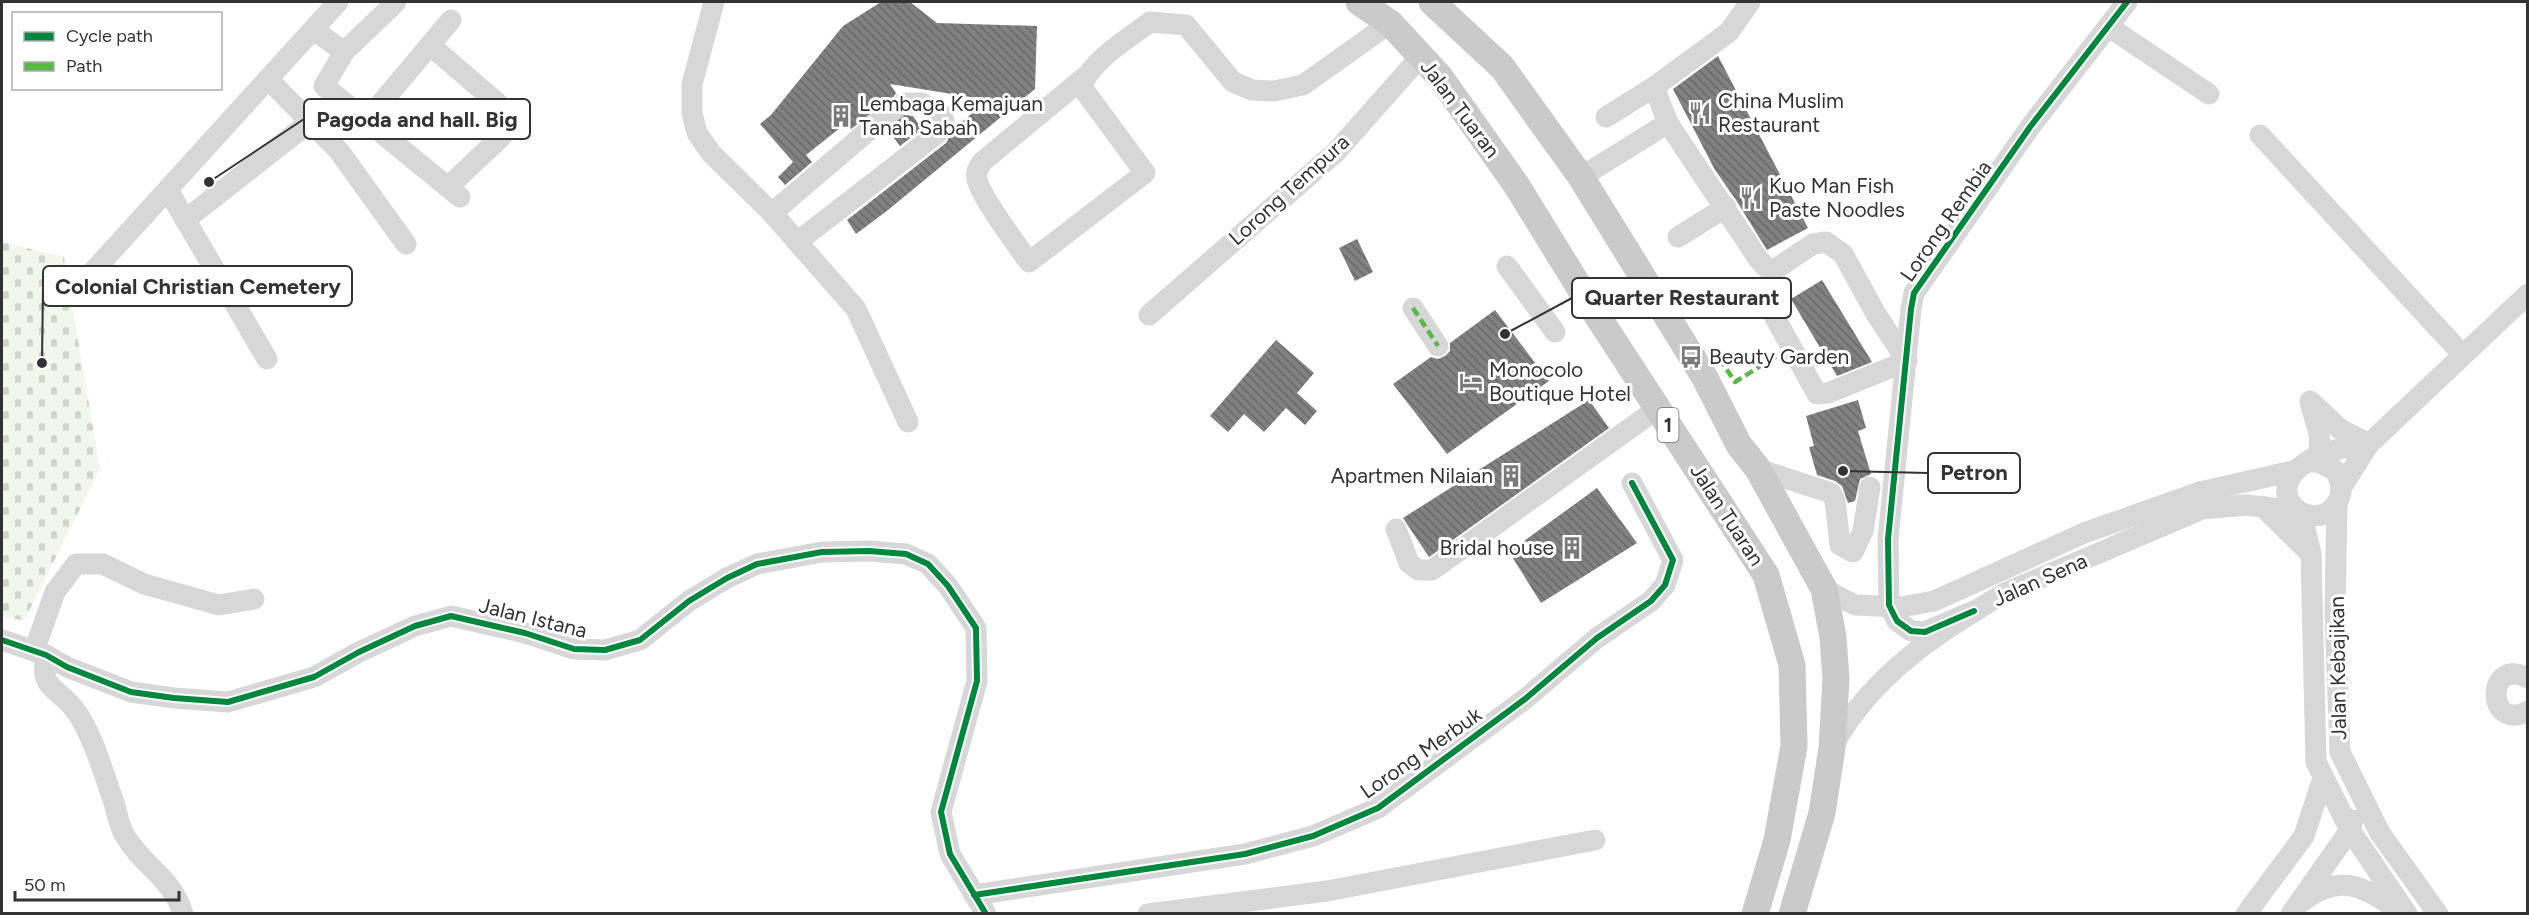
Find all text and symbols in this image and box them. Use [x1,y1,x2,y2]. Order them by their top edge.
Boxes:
legend [12,12,222,90]
text: Cycle path [66,25,153,47]
text: Path [66,55,102,77]
street label: Jalan Tuaran [1415,55,1505,163]
place label: China Muslim Restaurant [1718,88,1844,137]
place label: Lembaga Kemajuan Tanah Sabah [859,91,1043,140]
callout: Pagoda and hall. Big [304,99,530,139]
restaurant icon: China Muslim Restaurant [1687,100,1713,126]
building icon: Lembaga Kemajuan Tanah Sabah [828,103,854,129]
text: Pagoda and hall. Big [316,106,518,133]
street label: Lorong Tempura [1223,129,1354,250]
street label: Lorong Rembia [1895,155,1997,286]
place label: Kuo Man Fish Paste Noodles [1769,173,1905,222]
restaurant icon: Kuo Man Fish Paste Noodles [1738,185,1764,211]
callout: Colonial Christian Cemetery [43,266,352,306]
text: Colonial Christian Cemetery [55,273,341,300]
callout: Quarter Restaurant [1572,278,1791,318]
text: Quarter Restaurant [1584,284,1780,311]
bus stop icon: Beauty Garden [1678,344,1704,370]
place label: Beauty Garden [1709,344,1849,369]
place label: Monocolo Boutique Hotel [1489,357,1631,406]
hotel icon: Monocolo Boutique Hotel [1458,369,1484,395]
road number: 1 [1658,408,1678,442]
callout: Petron [1928,453,2020,493]
street label: Jalan Tuaran [1685,459,1770,570]
text: Petron [1940,459,2008,486]
place label: Apartmen Nilaian [1331,463,1493,488]
building icon: Apartmen Nilaian [1498,463,1524,489]
place label: Bridal house [1440,535,1554,560]
building icon: Bridal house [1559,535,1585,561]
street label: Jalan Sena [1989,548,2091,611]
street label: Jalan Istana [477,592,590,643]
street label: Jalan Kebajikan [2324,596,2351,740]
street label: Lorong Merbuk [1355,701,1487,804]
scale bar [15,864,178,902]
text: 50 m [24,874,66,896]

